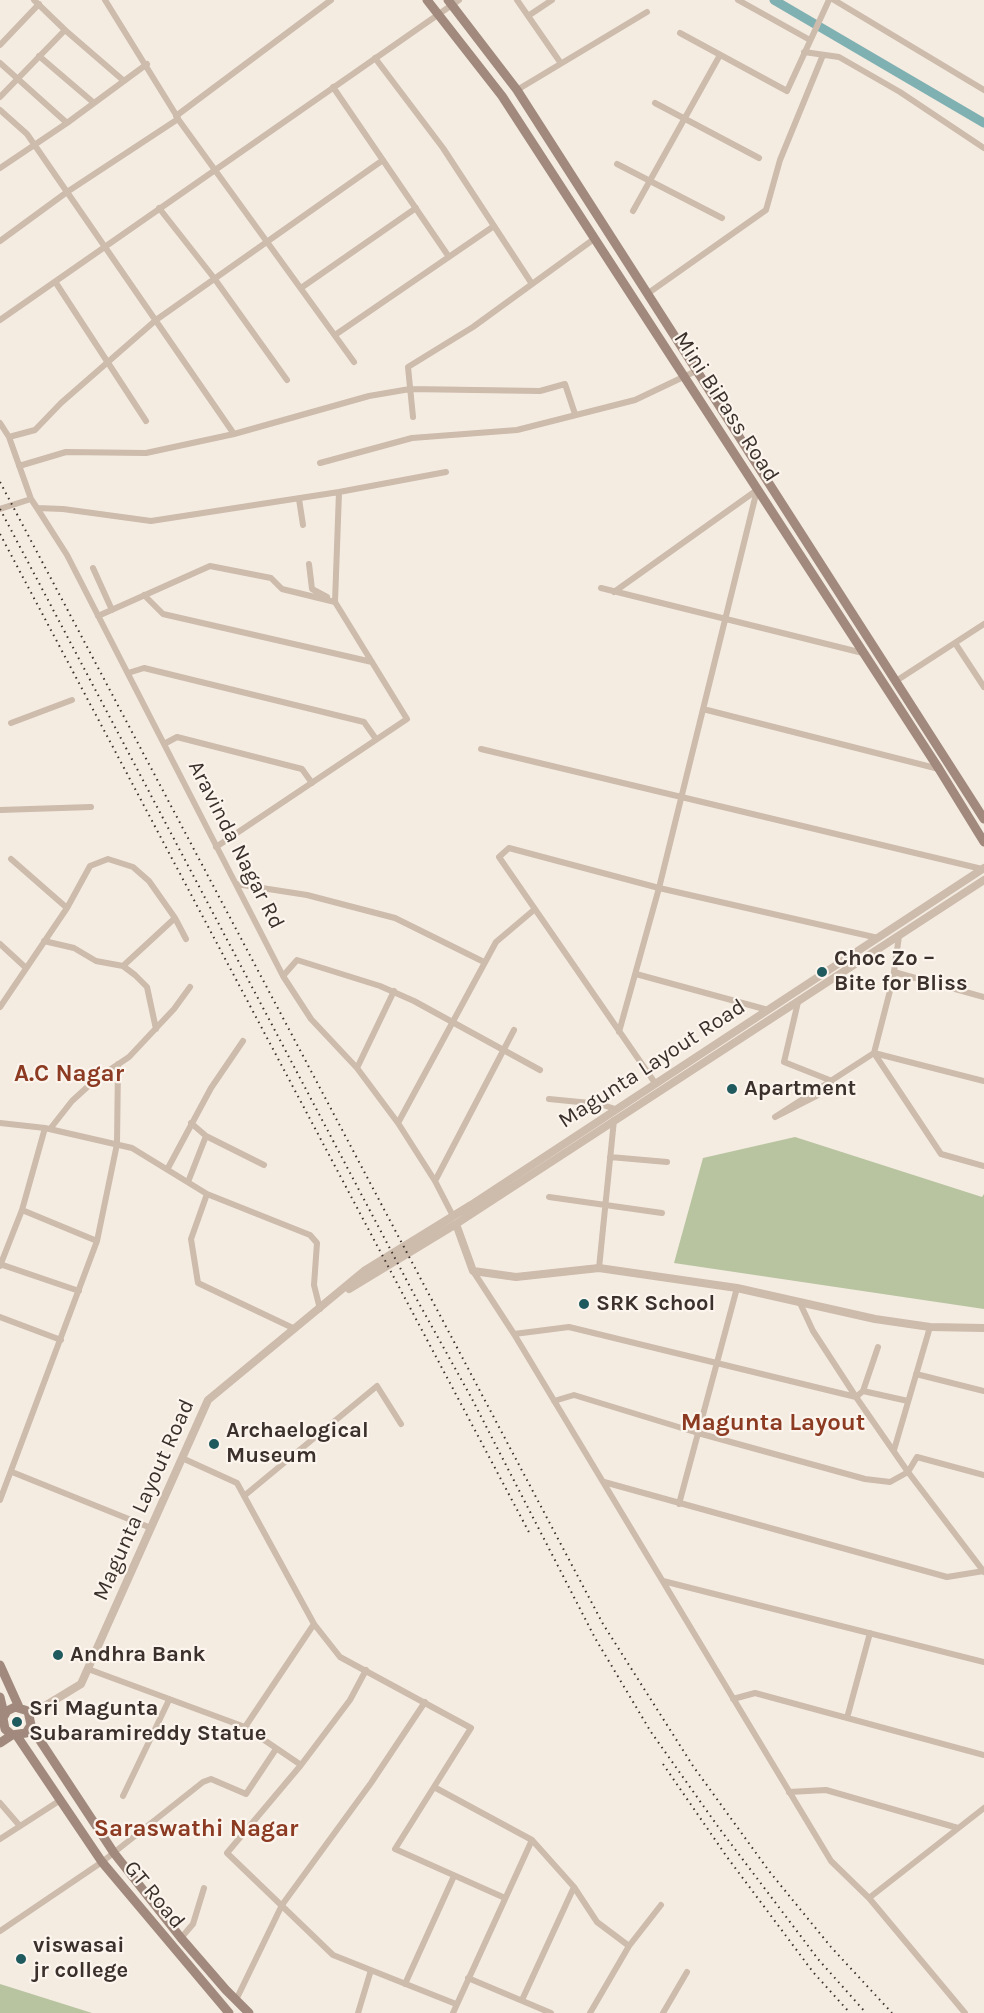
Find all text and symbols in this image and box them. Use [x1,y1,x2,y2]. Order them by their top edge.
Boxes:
street label: Mini BiPass Road [668,327,784,487]
street label: Aravinda Nagar Rd [182,756,290,934]
place label: Choc Zo – Bite for Bliss [834,946,967,998]
marker: Choc Zo – Bite for Bliss [815,965,829,979]
street label: Magunta Layout Road [554,994,750,1134]
district label: A.C Nagar [14,1060,124,1088]
place label: Apartment [744,1076,856,1102]
marker: Apartment [725,1082,739,1096]
place label: SRK School [596,1291,715,1317]
marker: SRK School [577,1297,591,1311]
street label: Magunta Layout Road [88,1395,200,1605]
district label: Magunta Layout [681,1409,865,1437]
place label: Archaelogical Museum [226,1418,369,1470]
marker: Archaelogical Museum [207,1437,221,1451]
place label: Andhra Bank [70,1642,206,1668]
marker: Andhra Bank [51,1648,65,1662]
place label: Sri Magunta Subaramireddy Statue [29,1696,266,1748]
marker: Sri Magunta Subaramireddy Statue [10,1715,24,1729]
district label: Saraswathi Nagar [94,1815,298,1843]
street label: GT Road [118,1855,190,1935]
place label: viswasai jr college [33,1933,128,1984]
marker: viswasai jr college [14,1952,28,1966]

